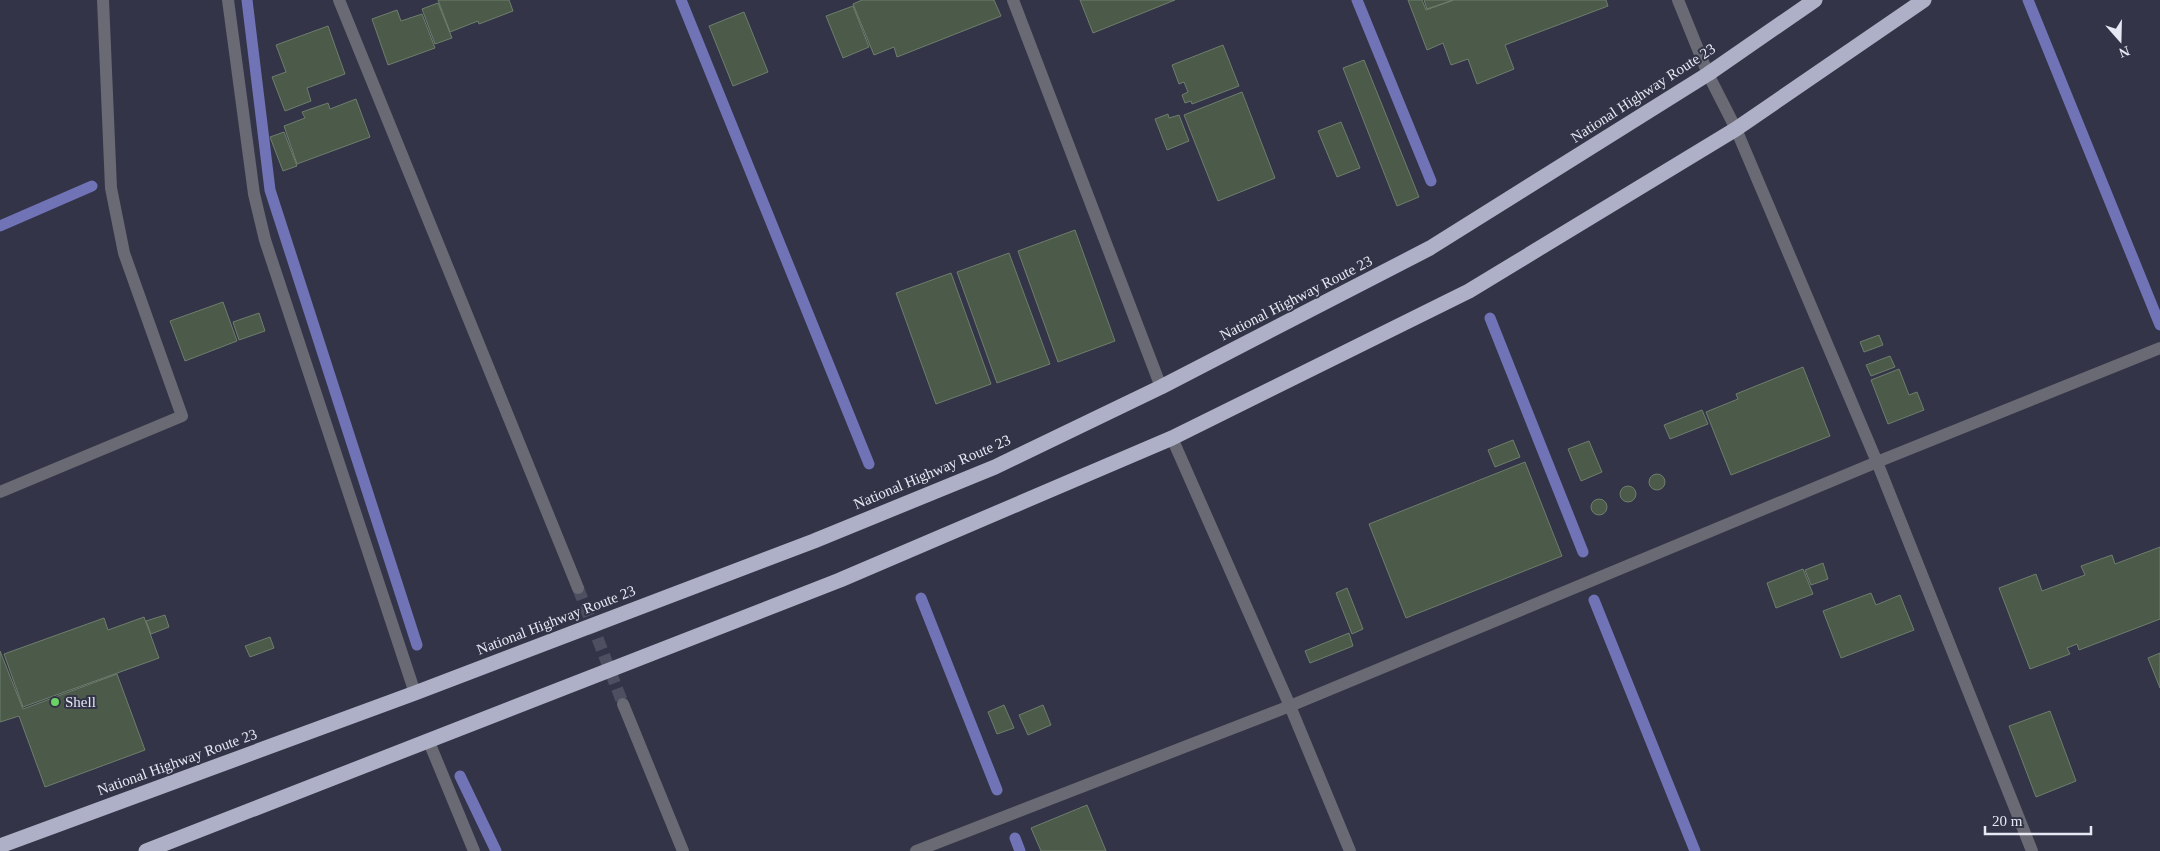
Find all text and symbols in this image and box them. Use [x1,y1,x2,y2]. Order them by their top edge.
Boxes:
north arrow [2095,15,2145,65]
street label: National Highway Route 23 [1568,40,1718,146]
text: N [2117,43,2132,61]
street label: National Highway Route 23 [1217,253,1375,343]
street label: National Highway Route 23 [851,432,1013,512]
street label: National Highway Route 23 [474,582,638,658]
place label: Shell [65,694,96,710]
marker: Shell [49,696,61,708]
street label: National Highway Route 23 [95,726,259,798]
scale bar [1985,804,2091,836]
text: 20 m [1992,813,2023,829]

